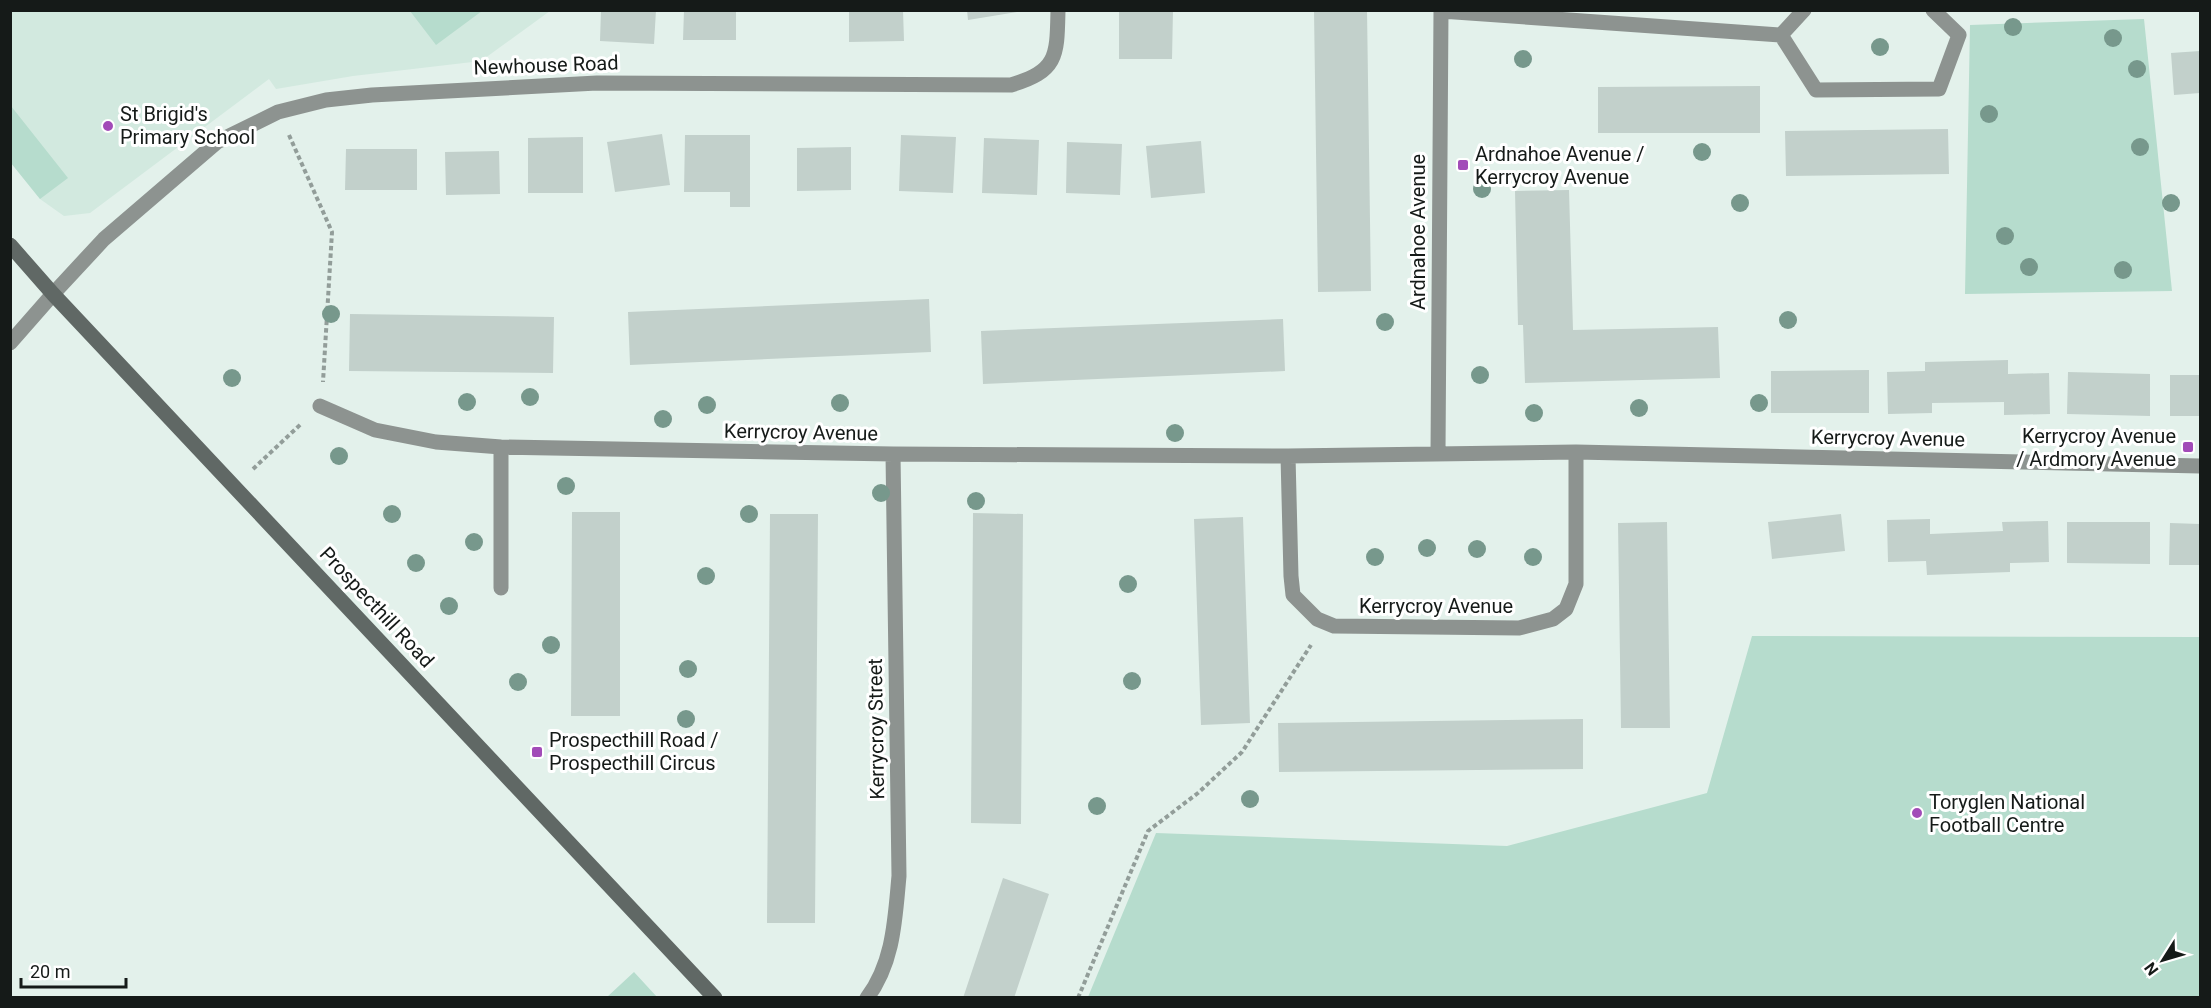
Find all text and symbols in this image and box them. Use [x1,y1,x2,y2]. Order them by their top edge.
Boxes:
street label: Newhouse Road [473,50,619,80]
place label: St Brigid's Primary School [120,102,255,149]
marker: St Brigid's Primary School [101,119,115,133]
place label: Ardnahoe Avenue / Kerrycroy Avenue [1475,142,1644,189]
street label: Ardnahoe Avenue [1406,154,1430,310]
marker: Ardnahoe Avenue / Kerrycroy Avenue [1456,158,1470,172]
street label: Kerrycroy Avenue [724,419,878,445]
place label: Kerrycroy Avenue / Ardmory Avenue [2016,424,2176,471]
street label: Kerrycroy Avenue [1811,425,1965,451]
marker: Kerrycroy Avenue / Ardmory Avenue [2181,440,2195,454]
street label: Prospecthill Road [315,542,439,672]
street label: Kerrycroy Avenue [1359,594,1513,618]
street label: Kerrycroy Street [863,658,889,800]
place label: Prospecthill Road / Prospecthill Circus [549,728,718,775]
marker: Prospecthill Road / Prospecthill Circus [530,745,544,759]
place label: Toryglen National Football Centre [1929,790,2085,837]
marker: Toryglen National Football Centre [1910,806,1924,820]
north arrow [2133,930,2193,990]
scale bar [21,951,126,989]
text: N [2140,958,2162,979]
text: 20 m [30,961,70,982]

